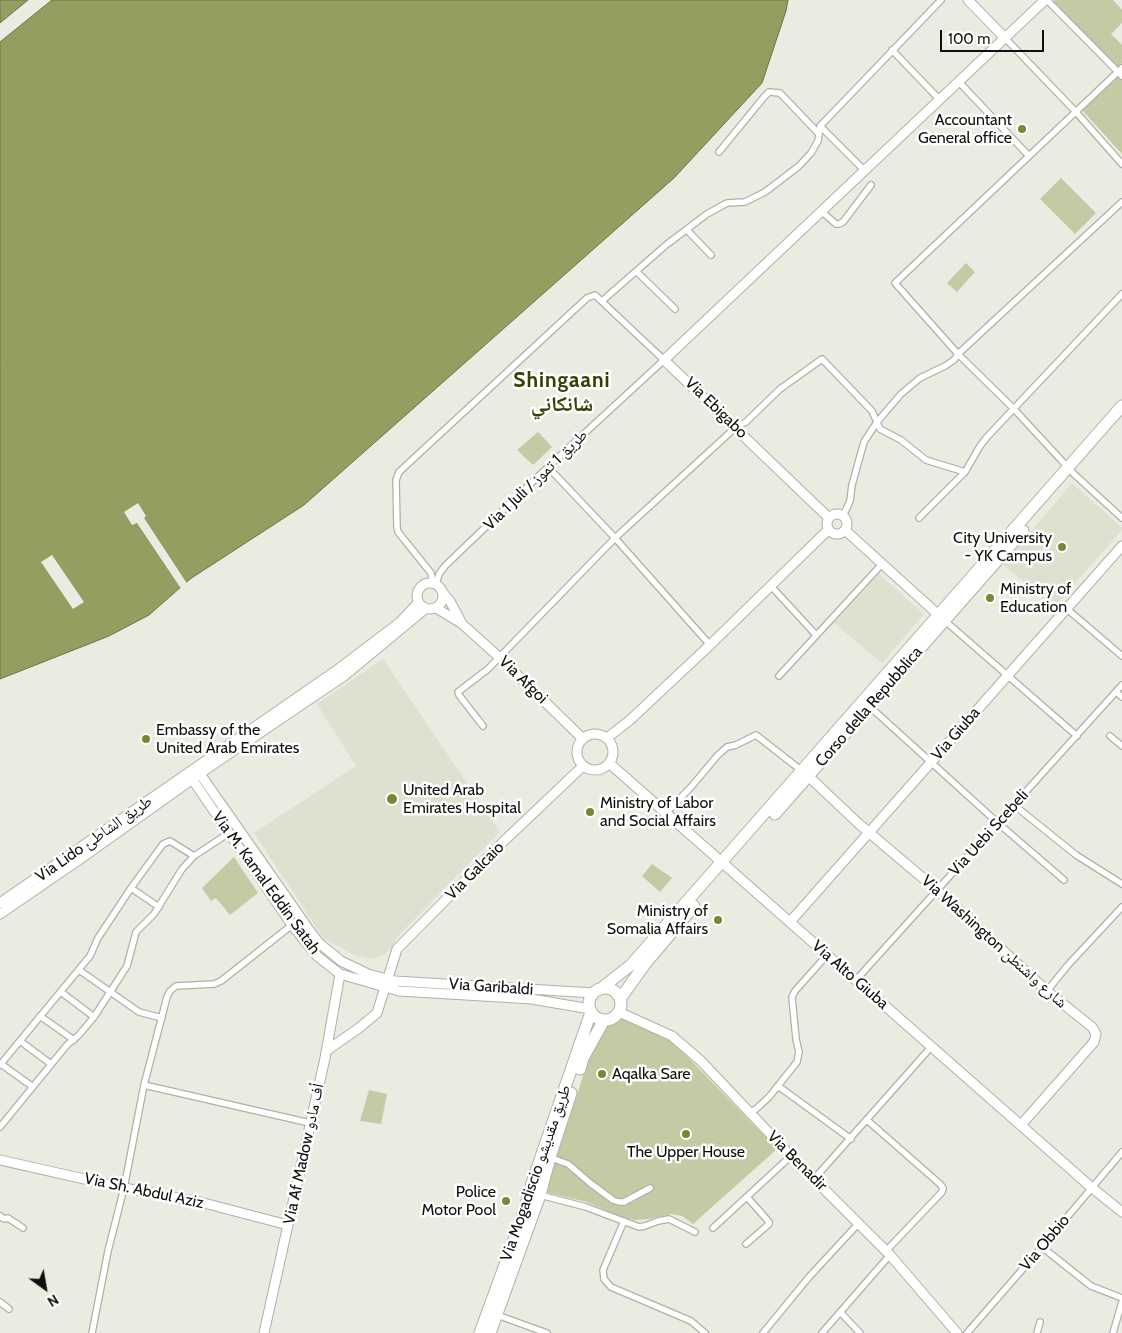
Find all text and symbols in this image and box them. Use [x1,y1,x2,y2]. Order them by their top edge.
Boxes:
scale bar [942,20,1046,52]
text: 100 m [948,30,990,48]
place label: Accountant General office [918,110,1012,148]
marker: Accountant General office [1016,123,1028,135]
district label: Shingaani شانكاني [512,368,612,418]
street label: Via Ebigabo [681,373,751,443]
street label: Via 1 Juli / طريق 1 تموز [480,426,592,534]
place label: City University - YK Campus [953,528,1052,566]
marker: City University - YK Campus [1056,541,1068,553]
place label: Ministry of Education [1000,579,1071,617]
marker: Ministry of Education [984,592,996,604]
street label: Corso della Repubblica [812,643,926,771]
street label: Via Afgoi [495,652,551,708]
street label: Via Giuba [928,704,984,764]
place label: Embassy of the United Arab Emirates [156,720,299,758]
marker: Embassy of the United Arab Emirates [140,733,152,745]
place label: United Arab Emirates Hospital [403,780,521,818]
street label: Via Uebi Scebeli [945,786,1033,880]
street label: Via Lido طريق الشاطئ [32,792,156,886]
marker: United Arab Emirates Hospital [385,792,399,806]
place label: Ministry of Labor and Social Affairs [600,793,716,831]
marker: Ministry of Labor and Social Affairs [584,806,596,818]
street label: Via M. Kamal Eddin Satah [208,808,324,958]
street label: Via Galcaio [442,838,508,904]
street label: Via Washington شارع واشنطن [917,871,1071,1013]
place label: Ministry of Somalia Affairs [607,901,708,939]
marker: Ministry of Somalia Affairs [712,914,724,926]
street label: Via Alto Giuba [808,936,892,1014]
street label: Via Garibaldi [448,974,534,1000]
place label: Aqalka Sare [612,1064,690,1084]
marker: Aqalka Sare [596,1068,608,1080]
street label: Via Af Madow أف مادو [280,1082,328,1226]
street label: Via Mogadiscio طريق مقديشو [497,1082,575,1264]
street label: Via Benadir [763,1127,831,1195]
marker: The Upper House [680,1128,692,1140]
place label: The Upper House [627,1142,745,1162]
street label: Via Sh. Abdul Aziz [82,1169,206,1213]
place label: Police Motor Pool [421,1182,496,1220]
marker: Police Motor Pool [500,1195,512,1207]
street label: Via Obbio [1016,1211,1074,1275]
north arrow [20,1263,70,1313]
text: N [44,1290,62,1311]

